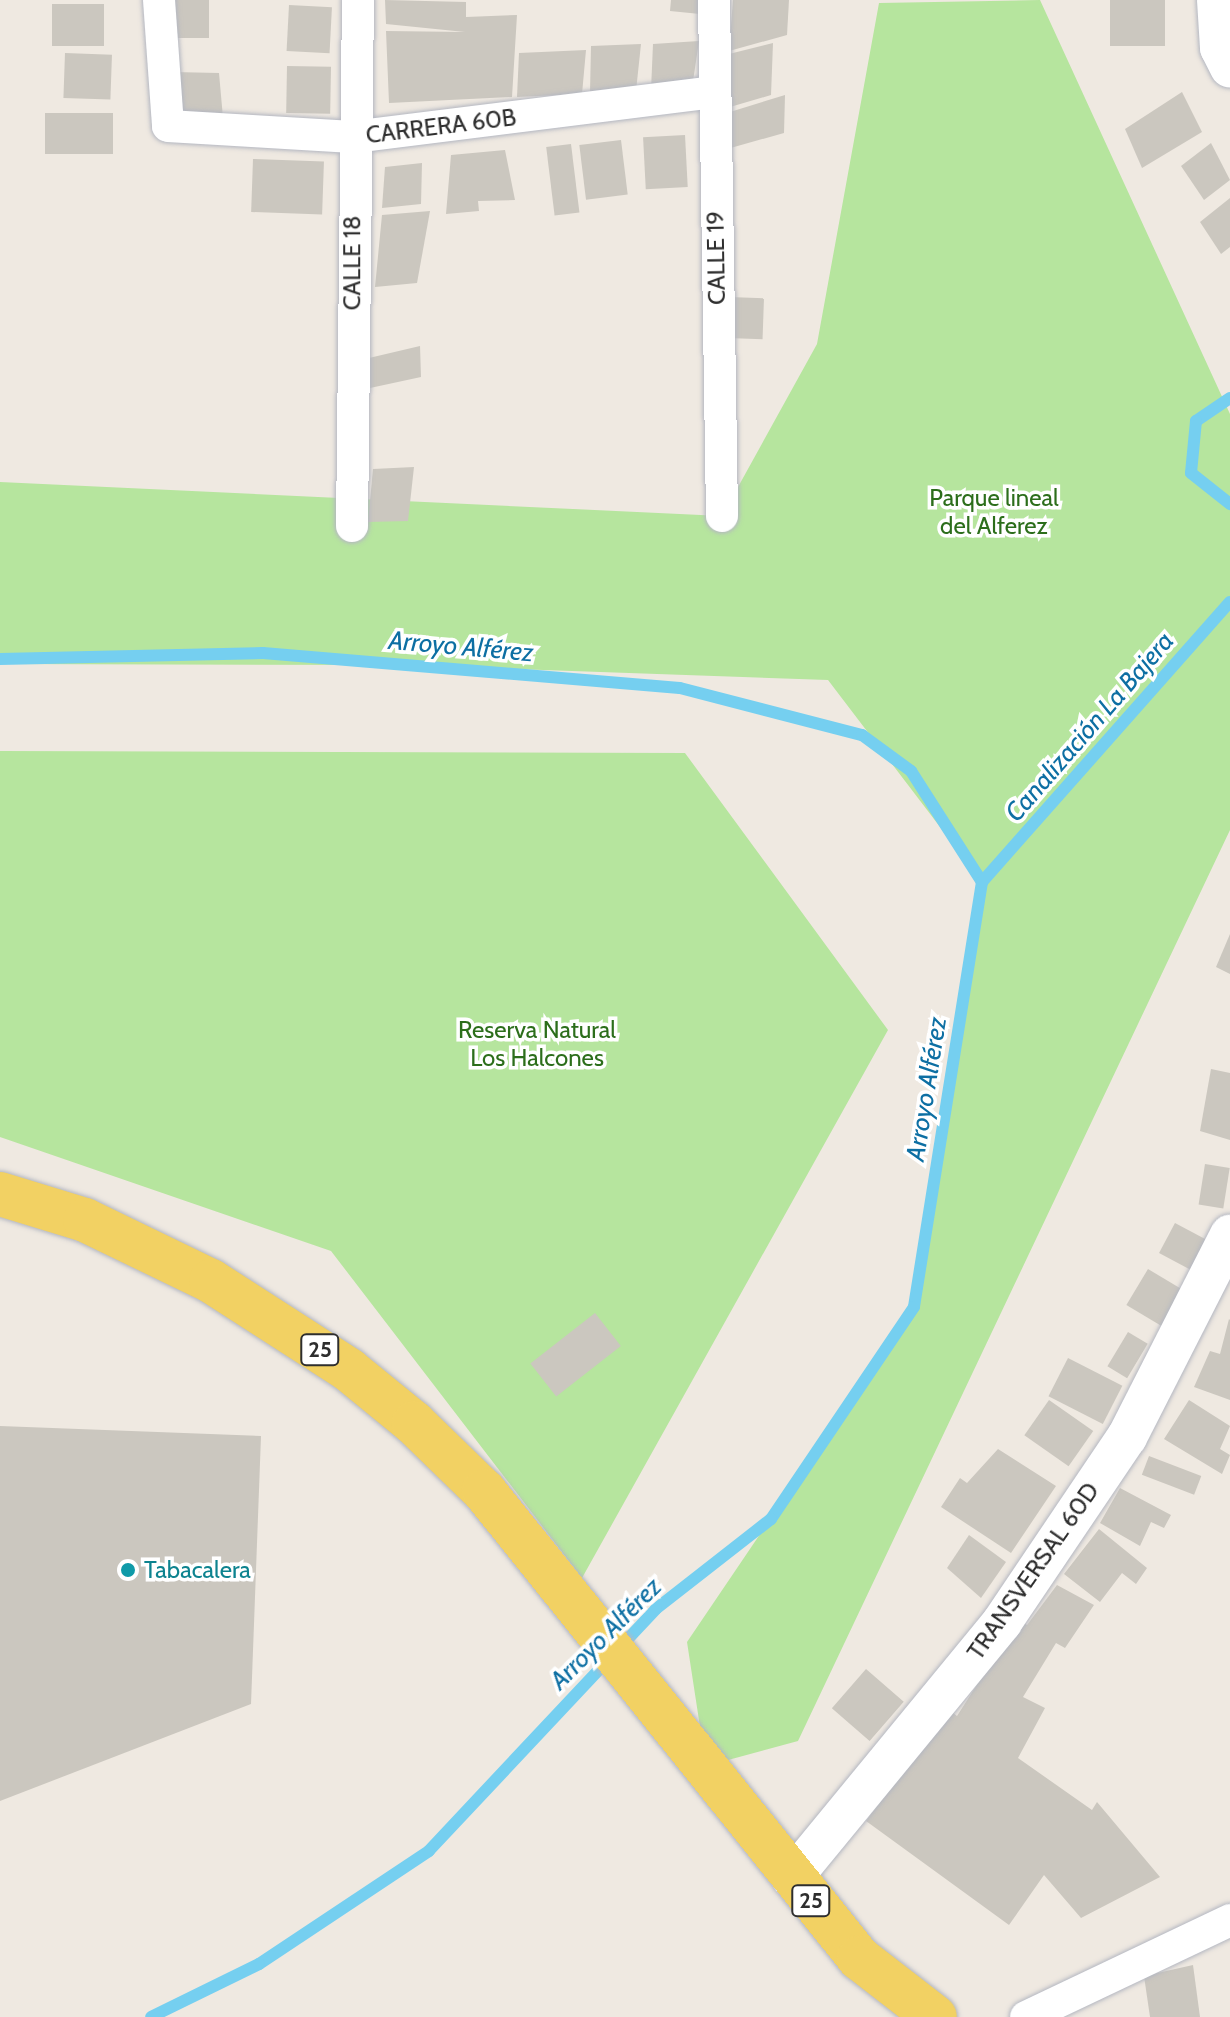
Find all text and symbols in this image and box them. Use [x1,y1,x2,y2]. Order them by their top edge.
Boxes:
street label: CARRERA 60B [364,102,518,150]
street label: CALLE 19 [701,211,731,305]
street label: CALLE 18 [338,216,366,310]
park label: Parque lineal del Alferez [929,484,1059,540]
water label: Arroyo Alférez [387,625,535,669]
water label: Canalización La Bajera [999,626,1181,828]
water label: Arroyo Alférez [900,1015,954,1163]
park label: Reserva Natural Los Halcones [458,1016,616,1072]
road number: 25 [300,1332,340,1368]
street label: TRANSVERSAL 60D [961,1477,1105,1665]
place label: Tabacalera [144,1556,251,1584]
marker: Tabacalera [119,1561,137,1579]
water label: Arroyo Alférez [544,1572,668,1696]
road number: 25 [791,1883,831,1919]

